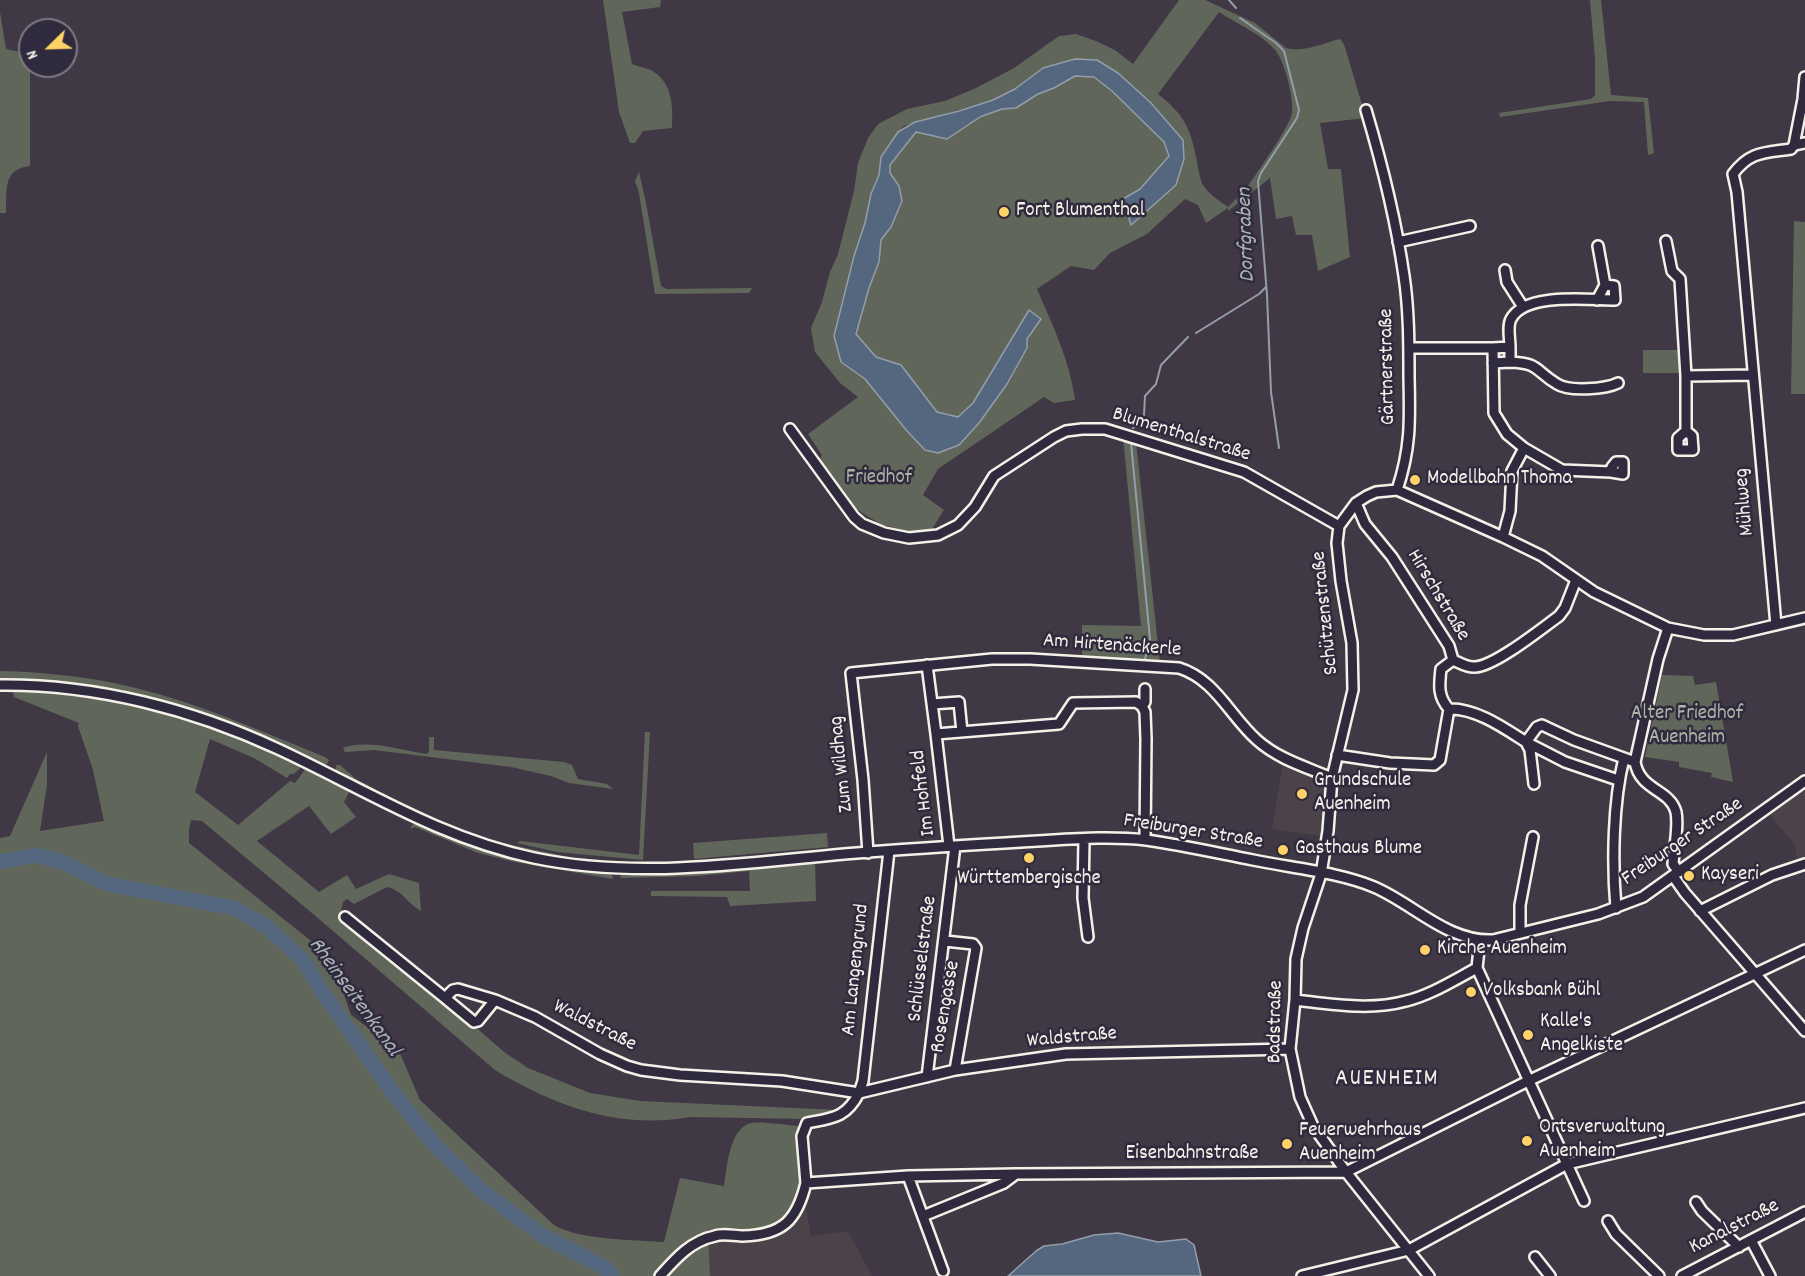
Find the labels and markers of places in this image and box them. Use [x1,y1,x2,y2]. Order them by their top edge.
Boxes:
place label: Fort Blumenthal [1016,199,1145,225]
marker: Fort Blumenthal [997,205,1011,219]
place label: Modellbahn Thoma [1427,467,1572,493]
marker: Modellbahn Thoma [1408,473,1422,487]
place label: Grundschule Auenheim [1314,769,1411,819]
marker: Grundschule Auenheim [1295,787,1309,801]
place label: Gasthaus Blume [1295,837,1422,863]
marker: Gasthaus Blume [1276,843,1290,857]
marker: Württembergische [1022,851,1036,865]
place label: Kayseri [1701,863,1759,889]
place label: Württembergische [957,867,1101,893]
marker: Kayseri [1682,869,1696,883]
place label: Kirche Auenheim [1437,937,1567,963]
marker: Kirche Auenheim [1418,943,1432,957]
place label: Volksbank Bühl [1483,979,1601,1005]
marker: Volksbank Bühl [1464,985,1478,999]
place label: Kalle's Angelkiste [1540,1010,1623,1060]
marker: Kalle's Angelkiste [1521,1028,1535,1042]
place label: Ortsverwaltung Auenheim [1539,1116,1665,1166]
place label: Feuerwehrhaus Auenheim [1299,1119,1421,1169]
marker: Ortsverwaltung Auenheim [1520,1134,1534,1148]
marker: Feuerwehrhaus Auenheim [1280,1137,1294,1151]

